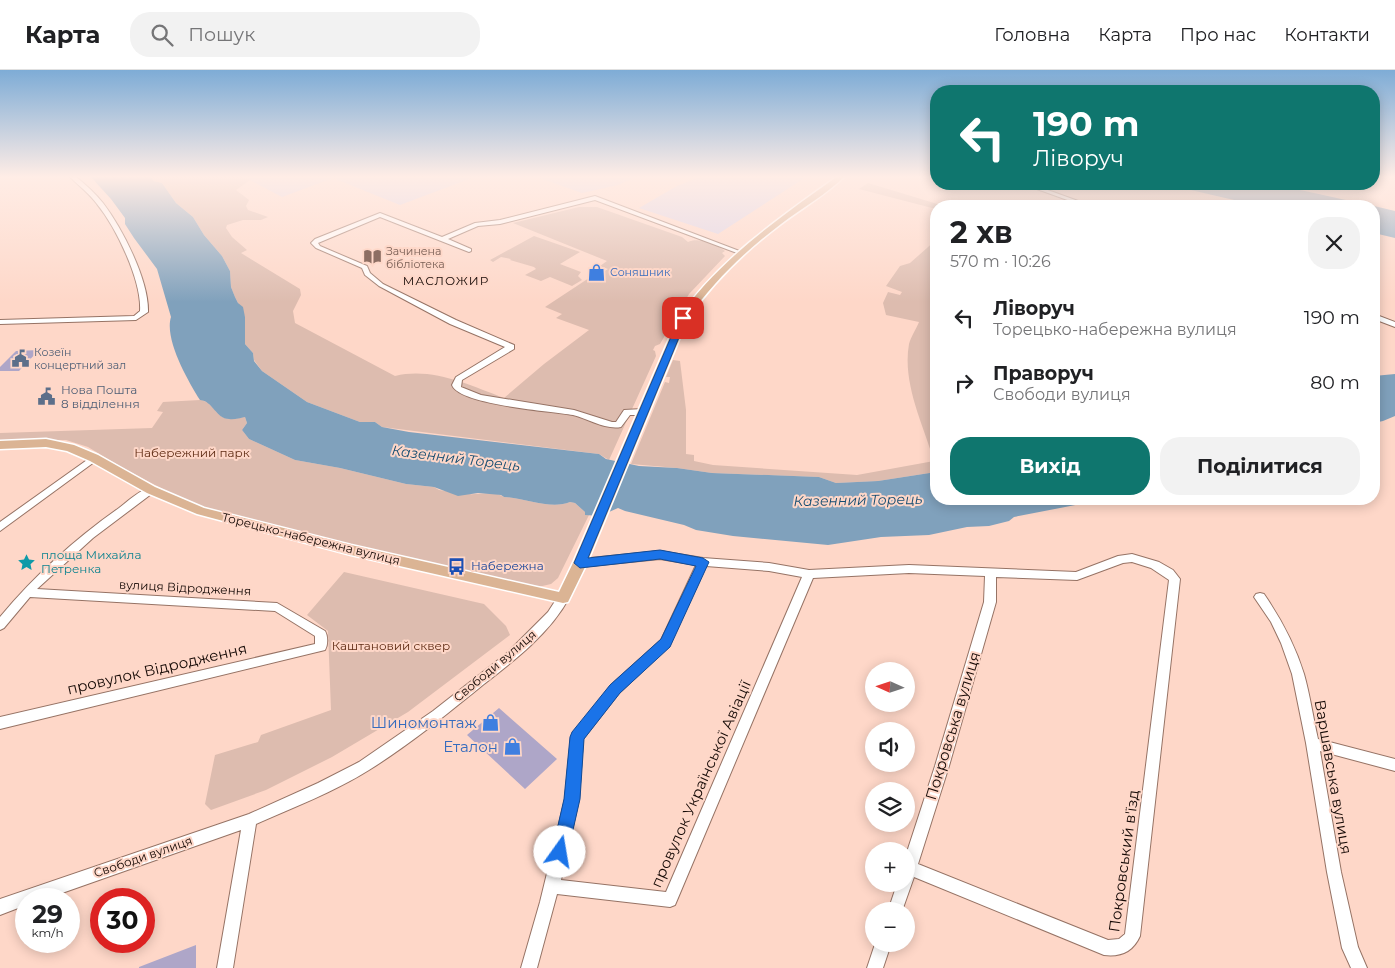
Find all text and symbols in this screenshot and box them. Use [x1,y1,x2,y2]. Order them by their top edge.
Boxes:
search box [130,12,480,57]
text: Карта [25,20,100,49]
icon: search [148,21,176,49]
text: Пошук [188,23,255,46]
text: Головна [994,24,1070,46]
text: Карта [1098,24,1152,46]
text: Про нас [1180,24,1256,46]
text: Контакти [1284,24,1370,46]
text: 190 m [1033,102,1139,145]
icon: left [950,105,1015,170]
text: Ліворуч [1033,145,1124,172]
text: 2 хв [950,214,1013,251]
button: close [1308,217,1360,269]
place label: Зачинена бібліотека [386,244,445,271]
library icon: Зачинена бібліотека [362,247,382,267]
text: 570 m · 10:26 [950,252,1051,271]
shop icon: Соняшник [586,262,606,282]
place label: Соняшник [610,265,671,279]
district label: МАСЛОЖИР [403,273,489,288]
pin [662,297,704,339]
text: Ліворуч [993,297,1075,320]
icon: arrive [669,304,697,332]
icon: left [950,304,978,332]
text: 190 m [1304,306,1360,329]
text: Торецько-набережна вулиця [993,320,1237,339]
place label: Козеїн концертний зал [34,345,126,372]
public building icon: Козеїн концертний зал [10,348,30,368]
text: Праворуч [993,362,1094,385]
icon: right [950,369,978,397]
text: 80 m [1310,371,1360,394]
place label: Нова Пошта 8 відділення [61,382,140,411]
text: Свободи вулиця [993,385,1131,404]
public building icon: Нова Пошта 8 відділення [37,387,57,407]
button: Вихід [950,437,1150,495]
button: Поділитися [1160,437,1360,495]
water label: Казенний Торець [391,441,521,475]
park label: Набережний парк [134,445,250,460]
water label: Казенний Торець [793,490,923,510]
street label: Торецько-набережна вулиця [221,509,402,568]
place label: площа Михайла Петренка [41,547,141,576]
place icon: площа Михайла Петренка [17,552,37,572]
bus stop icon: Набережна [447,556,467,576]
place label: Набережна [471,558,544,573]
street label: вулиця Відродження [118,577,252,598]
street label: Свободи вулиця [450,627,539,705]
park label: Каштановий сквер [332,638,450,653]
street label: провулок Відродження [65,639,249,698]
street label: Покровська вулиця [921,649,984,802]
north arrow [865,662,915,712]
map controls [865,662,915,952]
street label: провулок Української Авіації [646,677,755,890]
street label: Варшавська вулиця [1311,698,1356,856]
place label: Шиномонтаж [371,713,478,732]
shop icon: Шиномонтаж [481,713,501,733]
button: sound [865,722,915,772]
place label: Еталон [443,737,498,756]
shop icon: Еталон [502,737,522,757]
button: layers [865,782,915,832]
street label: Покровський в'їзд [1104,788,1143,933]
position arrow [533,825,585,877]
street label: Свободи вулиця [92,833,194,880]
button: + [865,842,915,892]
speed limit sign: 30 [90,888,155,953]
text: 29 [32,899,63,929]
button: − [865,902,915,952]
text: km/h [31,925,64,940]

